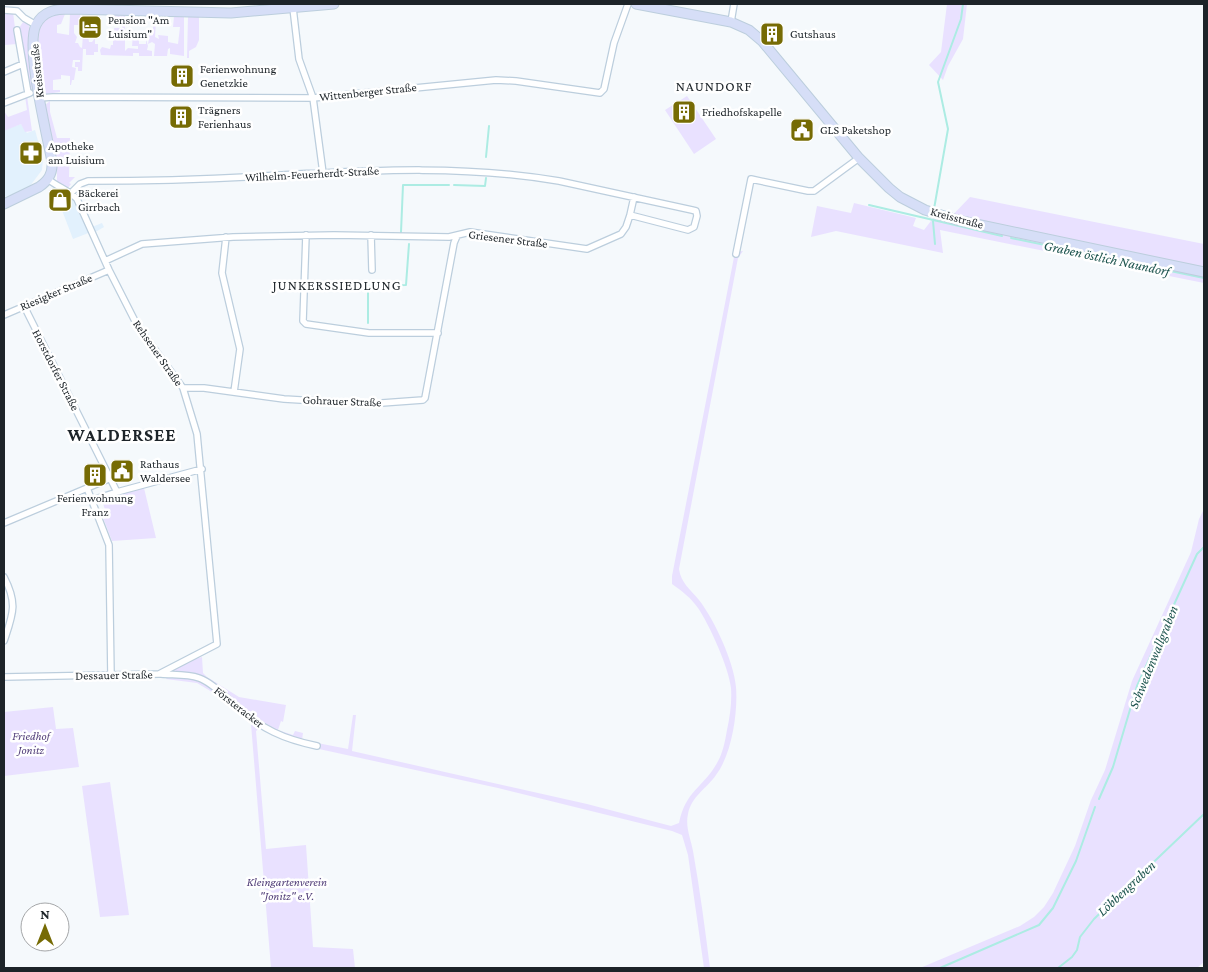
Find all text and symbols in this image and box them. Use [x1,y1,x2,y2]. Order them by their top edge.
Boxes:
place label: Pension "Am Luisium" [108,13,170,41]
hotel icon: Pension "Am Luisium" [77,14,103,40]
building icon: Gutshaus [759,21,785,47]
place label: Gutshaus [790,27,836,41]
street label: Kreisstraße [27,43,47,99]
place label: Ferienwohnung Genetzkie [200,62,276,90]
building icon: Ferienwohnung Genetzkie [169,63,195,89]
district label: NAUNDORF [676,78,752,94]
street label: Wittenberger Straße [319,80,417,104]
building icon: Friedhofskapelle [671,99,697,125]
place label: Trägners Ferienhaus [198,103,251,131]
building icon: Trägners Ferienhaus [168,104,194,130]
place label: Friedhofskapelle [702,105,782,119]
public building icon: GLS Paketshop [789,117,815,143]
place label: GLS Paketshop [820,123,891,137]
place label: Apotheke am Luisium [48,139,105,167]
pharmacy icon: Apotheke am Luisium [18,140,44,166]
street label: Wilhelm-Feuerherdt-Straße [245,163,379,185]
place label: Bäckerei Girrbach [78,186,121,214]
shop icon: Bäckerei Girrbach [47,187,73,213]
street label: Kreisstraße [929,204,985,232]
street label: Griesener Straße [468,227,548,251]
water label: Graben östlich Naundorf [1043,237,1174,280]
street label: Riesigker Straße [18,270,94,314]
district label: JUNKERSSIEDLUNG [270,277,402,293]
street label: Rehsener Straße [130,317,186,389]
street label: Horstdorfer Straße [29,327,83,413]
street label: Gohrauer Straße [302,393,382,409]
district label: WALDERSEE [67,425,176,445]
place label: Rathaus Waldersee [140,457,190,485]
public building icon: Rathaus Waldersee [109,458,135,484]
building icon: Ferienwohnung Franz [82,462,108,488]
place label: Ferienwohnung Franz [57,491,133,519]
water label: Schwedenwallgraben [1125,603,1181,711]
street label: Dessauer Straße [75,667,153,683]
street label: Försteracker [211,683,267,731]
park label: Friedhof Jonitz [12,729,52,757]
water label: Löbbengraben [1094,857,1158,919]
park label: Kleingartenverein "Jonitz" e.V. [247,875,327,903]
north arrow [20,902,70,952]
text: N [40,906,50,922]

